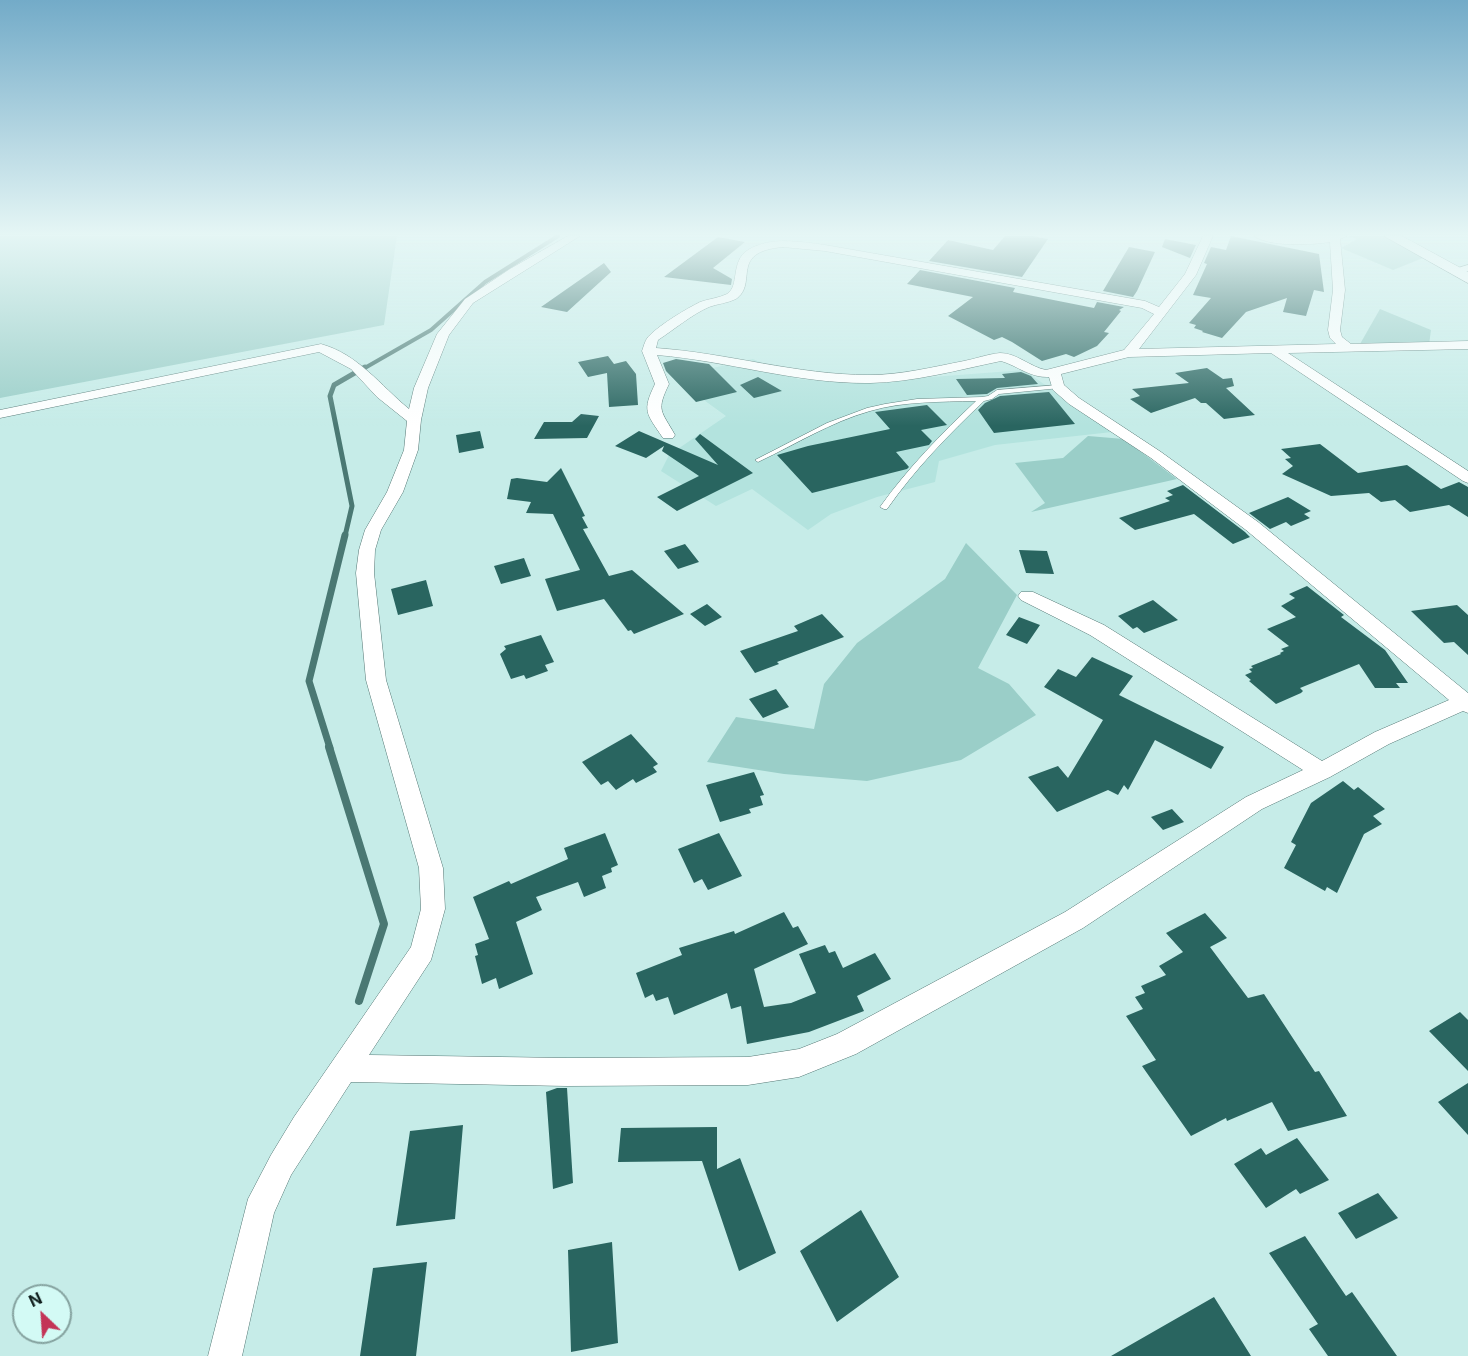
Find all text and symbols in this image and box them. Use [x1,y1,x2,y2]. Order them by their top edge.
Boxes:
north arrow [12,1284,72,1344]
text: N [25,1288,45,1311]

